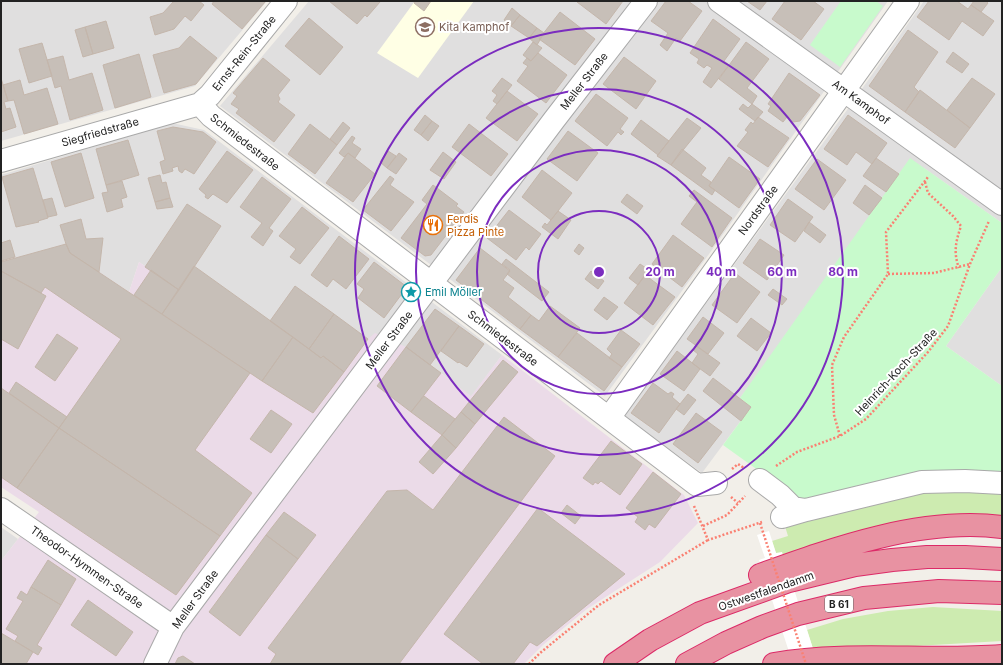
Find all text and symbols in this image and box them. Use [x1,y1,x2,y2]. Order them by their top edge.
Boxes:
street label: Ernst-Rein-Straße [209,12,279,94]
school or university icon: Kita Kamphof [414,16,436,38]
place label: Kita Kamphof [439,20,509,34]
street label: Meller Straße [557,49,611,113]
street label: Am Kamphof [830,77,892,127]
street label: Schmiedestraße [207,110,283,174]
street label: Siegfriedstraße [60,114,140,150]
street label: Nordstraße [735,182,781,238]
place label: Ferdis Pizza Pinte [447,212,504,239]
restaurant icon: Ferdis Pizza Pinte [422,214,444,236]
text: 20 m [645,264,675,279]
text: 40 m [706,264,736,279]
text: 60 m [767,264,797,279]
text: 80 m [828,264,858,279]
centre of rings [592,265,606,279]
place icon: Emil Möller [400,281,422,303]
place label: Emil Möller [425,285,482,299]
street label: Schmiedestraße [465,307,541,369]
street label: Meller Straße [362,308,416,372]
street label: Heinrich-Koch-Straße [852,325,940,419]
street label: Theodor-Hymmen-Straße [28,523,146,611]
street label: Meller Straße [169,567,221,631]
street label: Ostwestfalendamm [716,568,816,614]
road number: B 61 [825,596,853,612]

